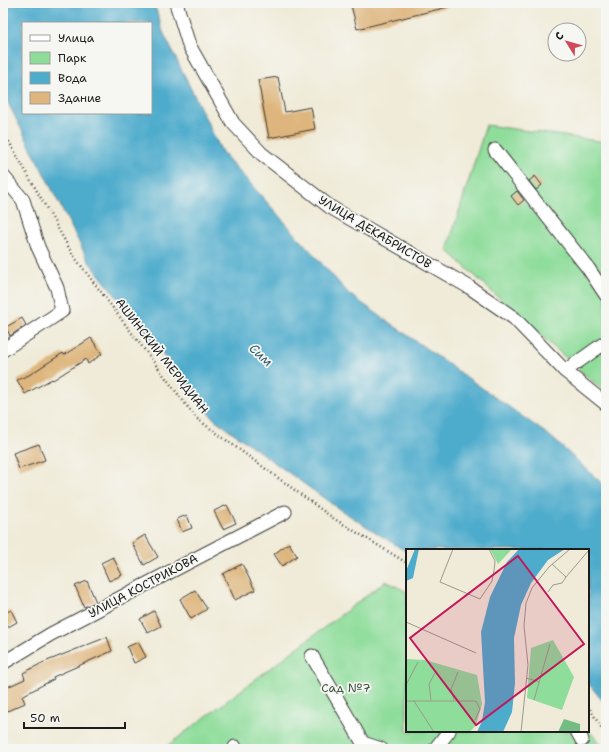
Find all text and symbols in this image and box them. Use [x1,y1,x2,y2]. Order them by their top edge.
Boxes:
legend [22,22,152,114]
north arrow [547,22,587,62]
text: С [551,29,568,43]
text: Улица [58,30,95,46]
text: Парк [58,50,87,66]
text: Вода [58,70,87,86]
text: Здание [58,90,102,106]
street label: УЛИЦА ДЕКАБРИСТОВ [315,192,435,272]
street label: АШИНСКИЙ МЕРИДИАН [112,295,212,417]
water label: Сим [246,340,276,370]
inset map [406,549,589,732]
street label: УЛИЦА КОСТРИКОВА [86,550,201,622]
park label: Сад №7 [321,680,371,696]
scale bar [24,704,125,730]
text: 50 m [30,710,60,726]

